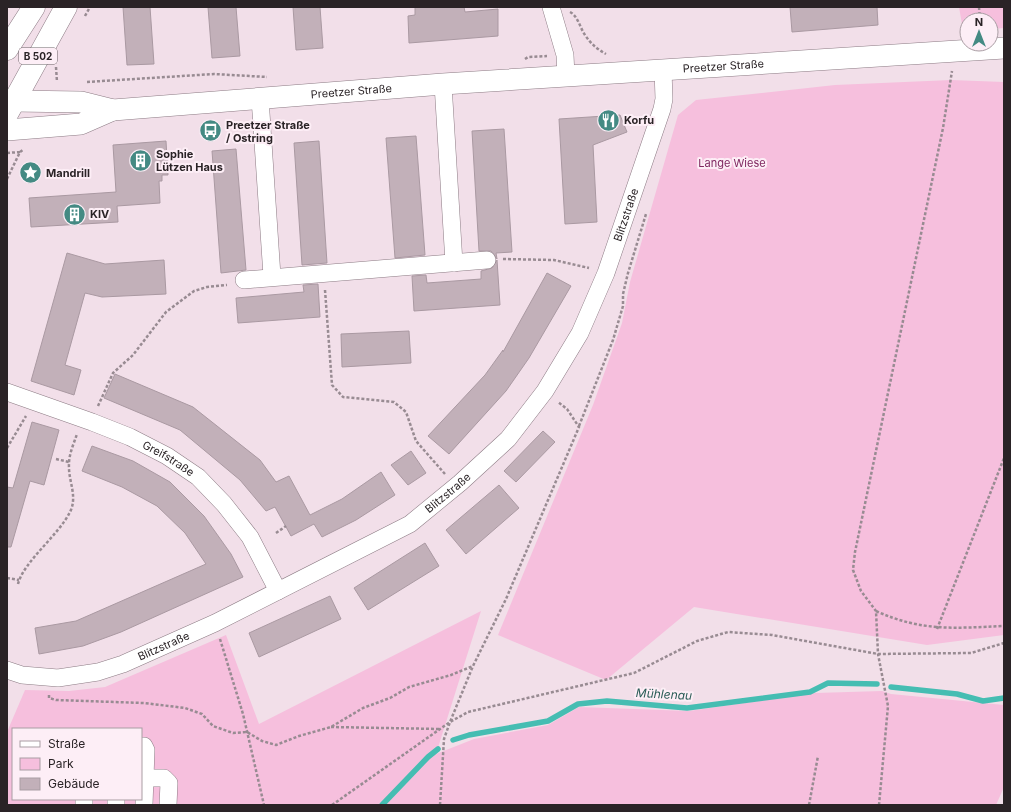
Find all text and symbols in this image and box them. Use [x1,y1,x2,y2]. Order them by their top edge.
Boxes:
north arrow [959,12,999,52]
text: N [975,15,983,29]
road number: B 502 [19,48,57,64]
street label: Preetzer Straße [682,56,764,76]
street label: Preetzer Straße [310,81,392,101]
restaurant icon: Korfu [595,107,621,133]
place label: Korfu [624,113,654,127]
bus stop icon: Preetzer Straße / Ostring [198,118,224,144]
place label: Preetzer Straße / Ostring [226,118,310,145]
building icon: Sophie Lützen Haus [127,147,153,173]
place label: Sophie Lützen Haus [156,147,223,174]
park label: Lange Wiese [698,156,766,170]
place icon: Mandrill [18,160,44,186]
place label: Mandrill [46,166,90,180]
street label: Blitzstraße [610,186,641,243]
building icon: KIV [61,201,87,227]
place label: KIV [90,207,109,221]
street label: Greifstraße [140,438,197,479]
street label: Blitzstraße [422,470,473,516]
street label: Blitzstraße [135,628,192,664]
water label: Mühlenau [635,685,693,703]
legend [12,728,142,800]
text: Straße [48,736,85,751]
text: Park [48,756,74,771]
text: Gebäude [48,776,100,791]

